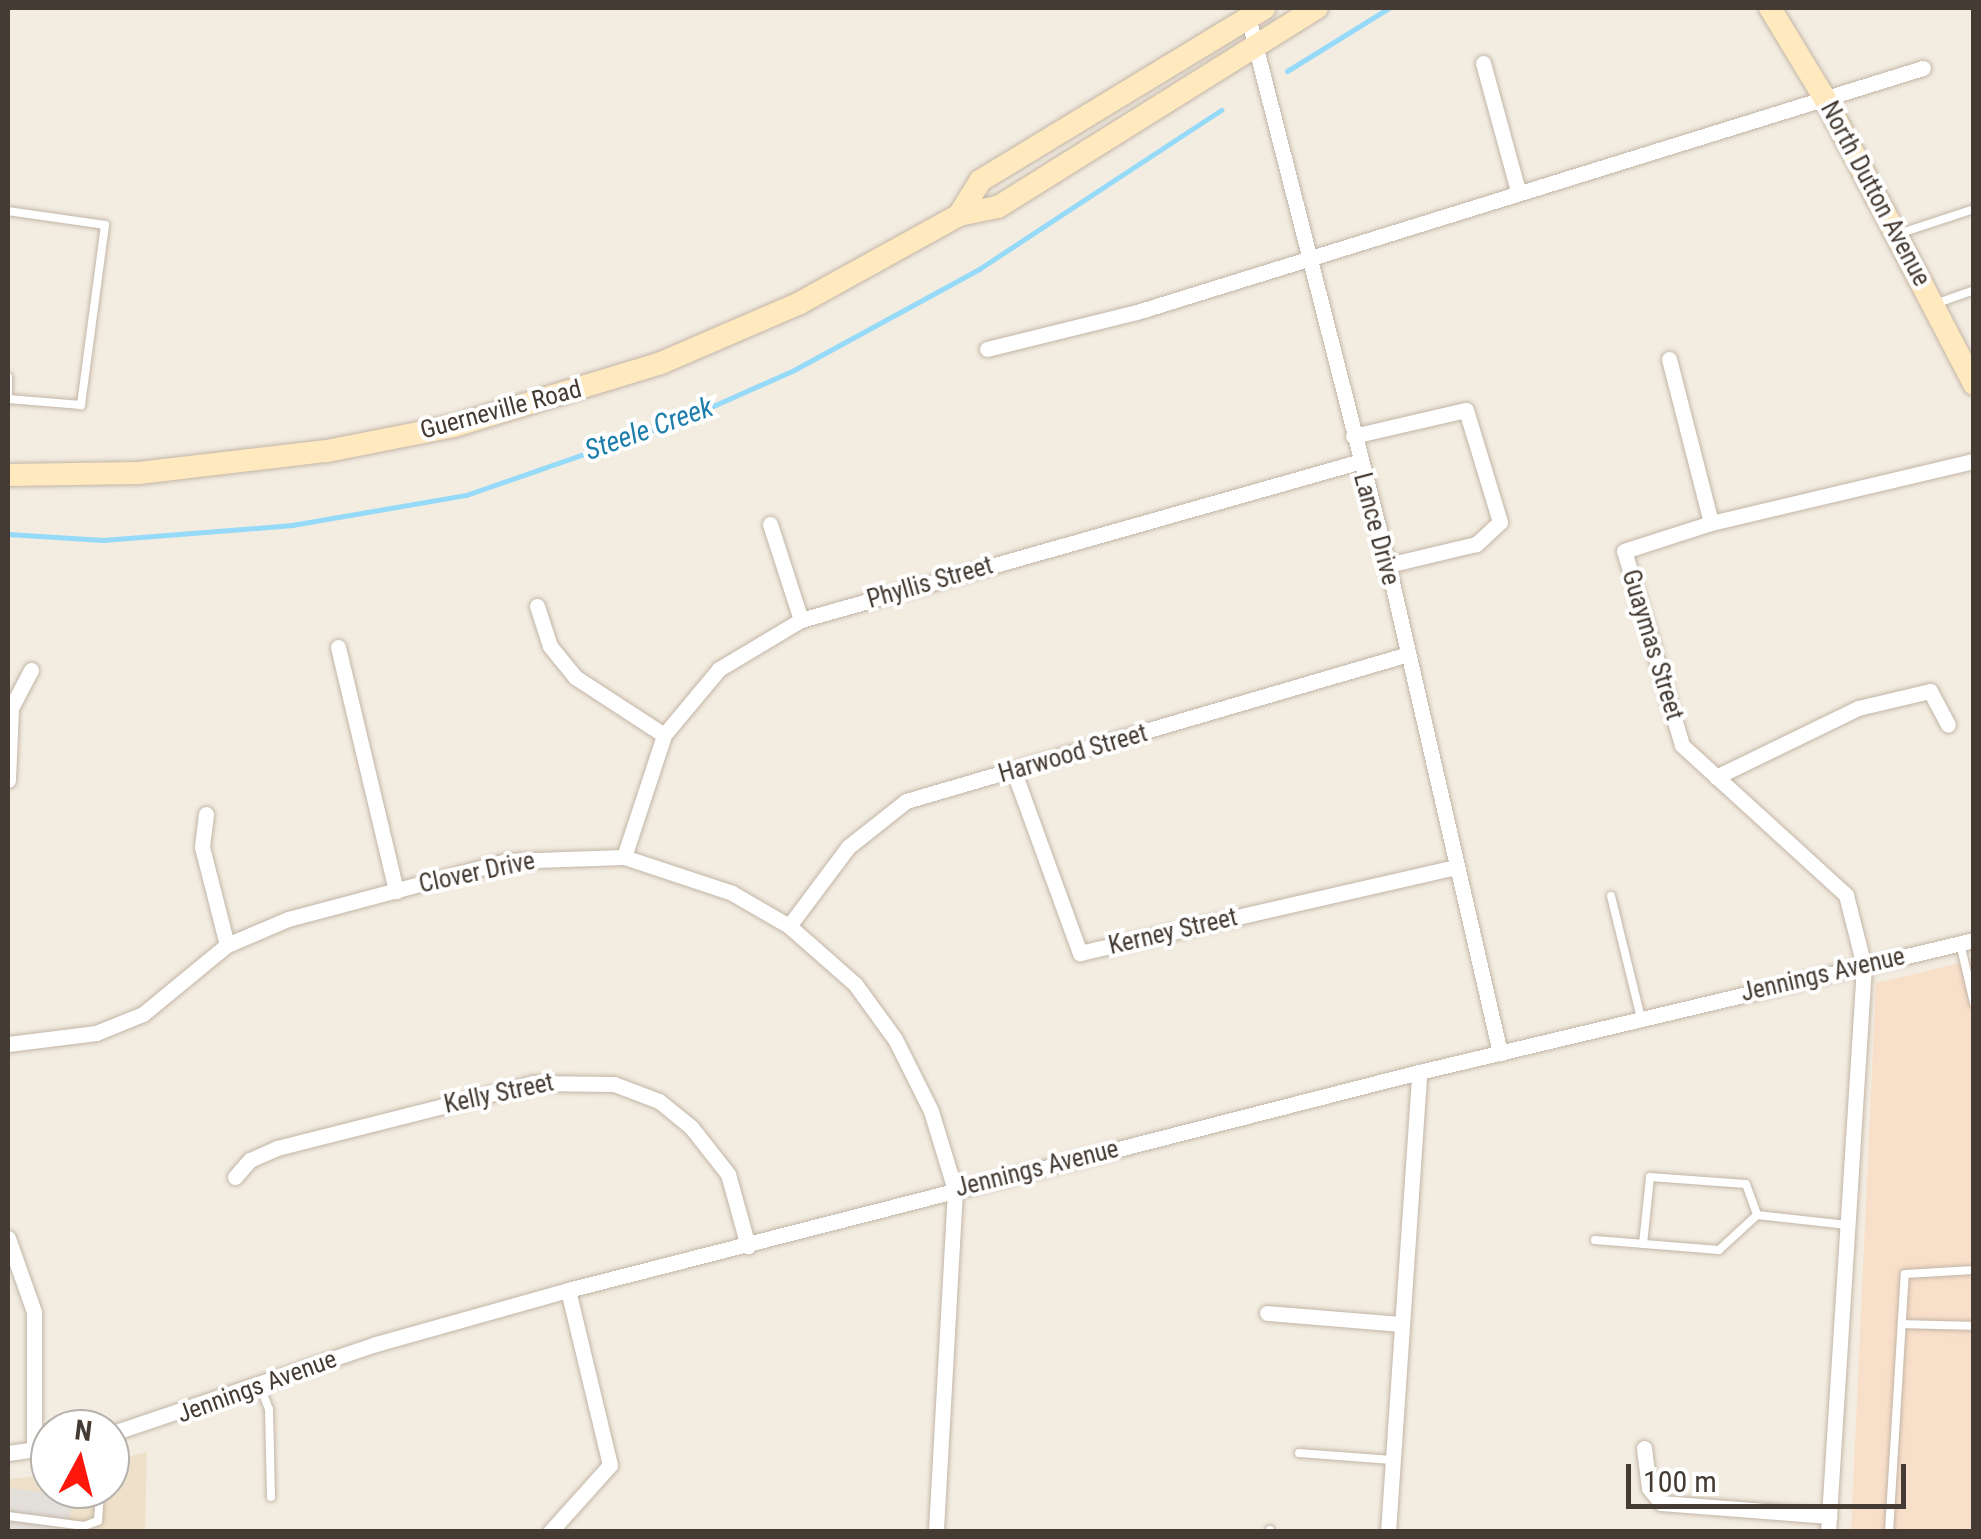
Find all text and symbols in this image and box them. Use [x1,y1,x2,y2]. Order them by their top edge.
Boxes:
street label: North Dutton Avenue [1814,97,1936,291]
street label: Guerneville Road [417,374,585,446]
water label: Steele Creek [580,390,718,468]
street label: Lance Drive [1347,470,1405,588]
street label: Phyllis Street [864,551,996,615]
street label: Guaymas Street [1615,566,1689,724]
street label: Harwood Street [995,718,1151,790]
street label: Clover Drive [416,846,538,900]
street label: Kerney Street [1106,903,1240,961]
street label: Jennings Avenue [1738,942,1908,1008]
street label: Kelly Street [441,1068,557,1120]
street label: Jennings Avenue [952,1134,1122,1204]
street label: Jennings Avenue [173,1344,341,1430]
north arrow [30,1409,130,1509]
text: N [73,1413,94,1448]
scale bar [1631,1444,1911,1506]
text: 100 m [1643,1464,1717,1499]

